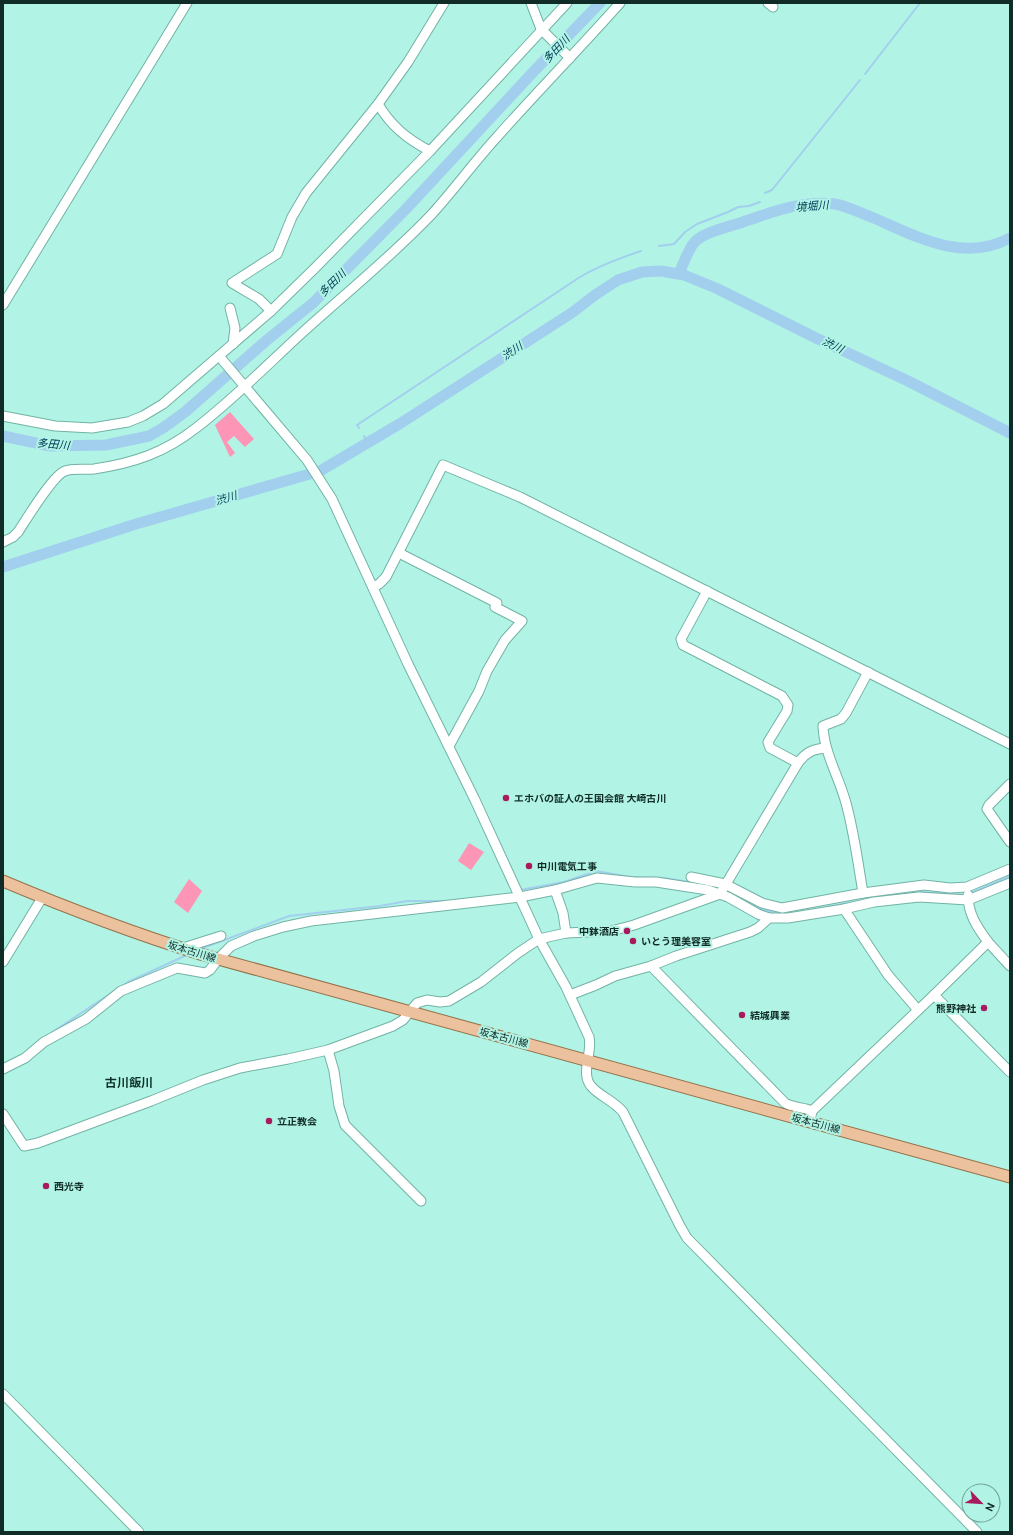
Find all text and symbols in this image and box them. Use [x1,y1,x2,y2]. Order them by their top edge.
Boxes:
water label: 多田川 [540,32,572,65]
water label: 境堀川 [795,199,830,213]
water label: 多田川 [316,266,349,299]
water label: 渋川 [820,335,846,356]
water label: 渋川 [500,339,525,362]
water label: 多田川 [36,437,71,452]
water label: 渋川 [214,489,239,507]
marker: エホバの証人の王国会館 大崎古川 [501,793,511,803]
place label: エホバの証人の王国会館 大崎古川 [514,793,666,804]
marker: 中川電気工事 [524,861,534,871]
place label: 中川電気工事 [537,861,597,872]
place label: 中鉢酒店 [579,926,619,937]
marker: 中鉢酒店 [622,926,632,936]
marker: いとう理美容室 [628,936,638,946]
place label: いとう理美容室 [641,936,711,947]
street label: 坂本古川線 [166,939,217,964]
place label: 熊野神社 [936,1003,977,1014]
marker: 熊野神社 [979,1003,989,1013]
marker: 結城興業 [737,1010,747,1020]
place label: 結城興業 [750,1010,790,1021]
street label: 坂本古川線 [478,1026,529,1049]
district label: 古川飯川 [105,1076,153,1089]
street label: 坂本古川線 [790,1112,841,1135]
marker: 立正教会 [264,1116,274,1126]
place label: 立正教会 [277,1116,317,1127]
marker: 西光寺 [41,1181,51,1191]
place label: 西光寺 [54,1181,84,1192]
north arrow [961,1483,1001,1523]
text: N [983,1501,997,1513]

